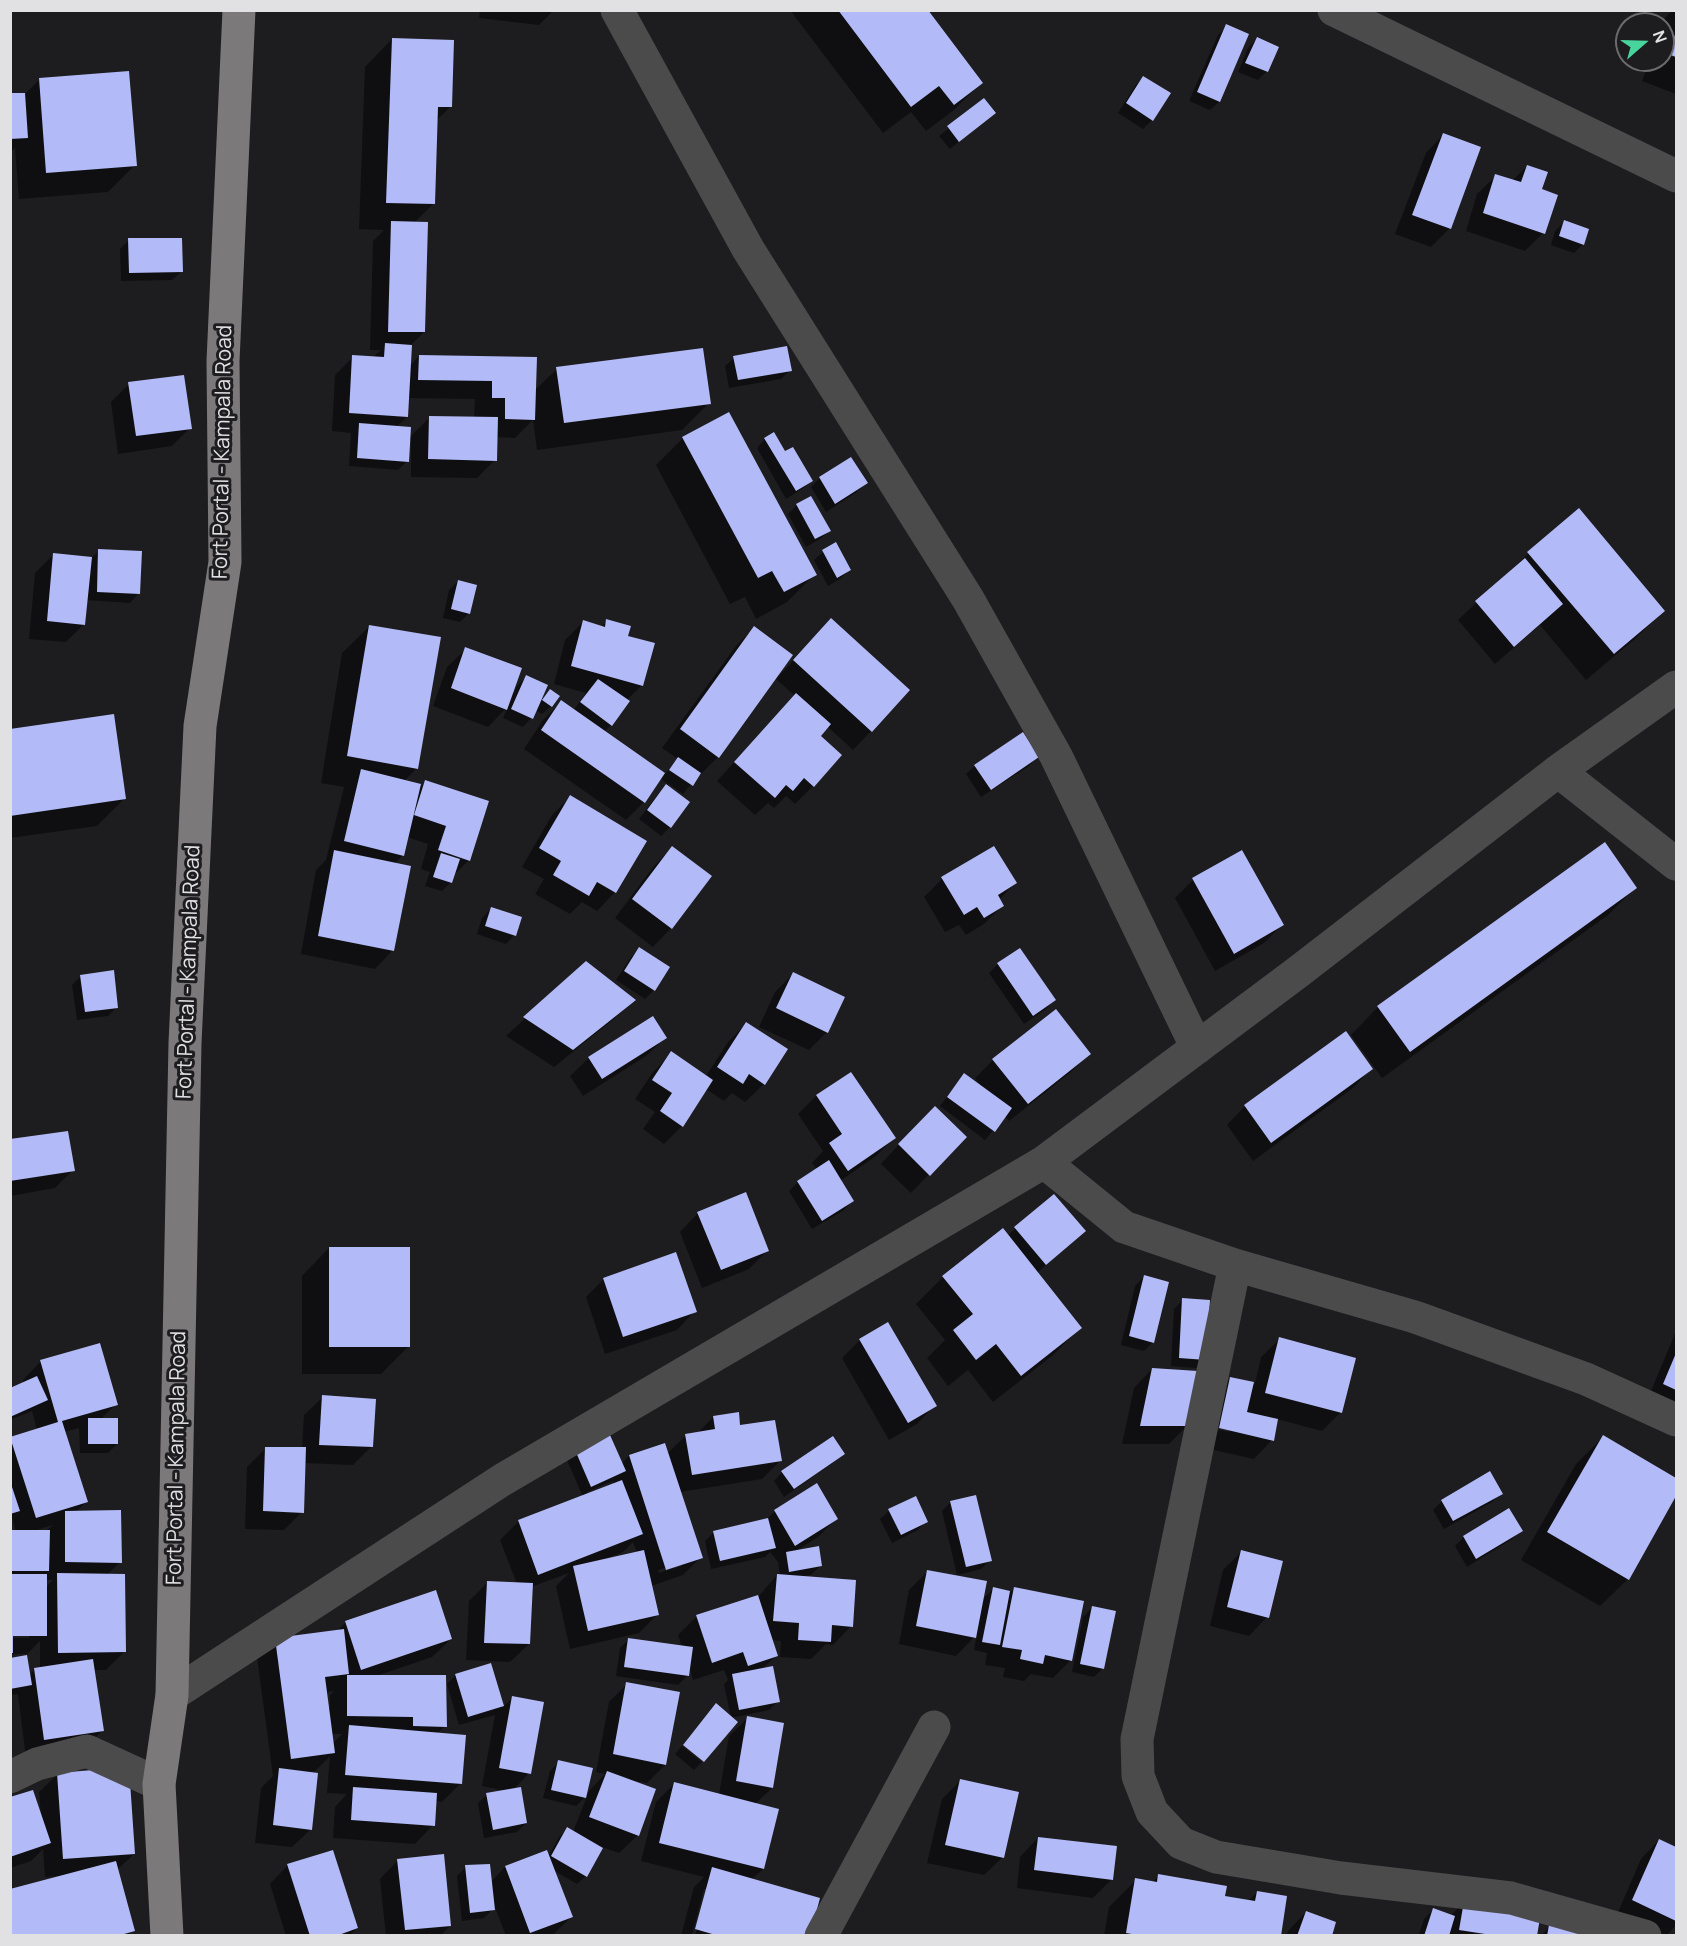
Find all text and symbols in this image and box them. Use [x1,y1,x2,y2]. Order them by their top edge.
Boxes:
north arrow [1615,12,1675,72]
text: N [1648,27,1672,46]
street label: Fort Portal - Kampala Road [208,325,238,579]
street label: Fort Portal - Kampala Road [172,845,206,1099]
street label: Fort Portal - Kampala Road [162,1331,192,1585]

